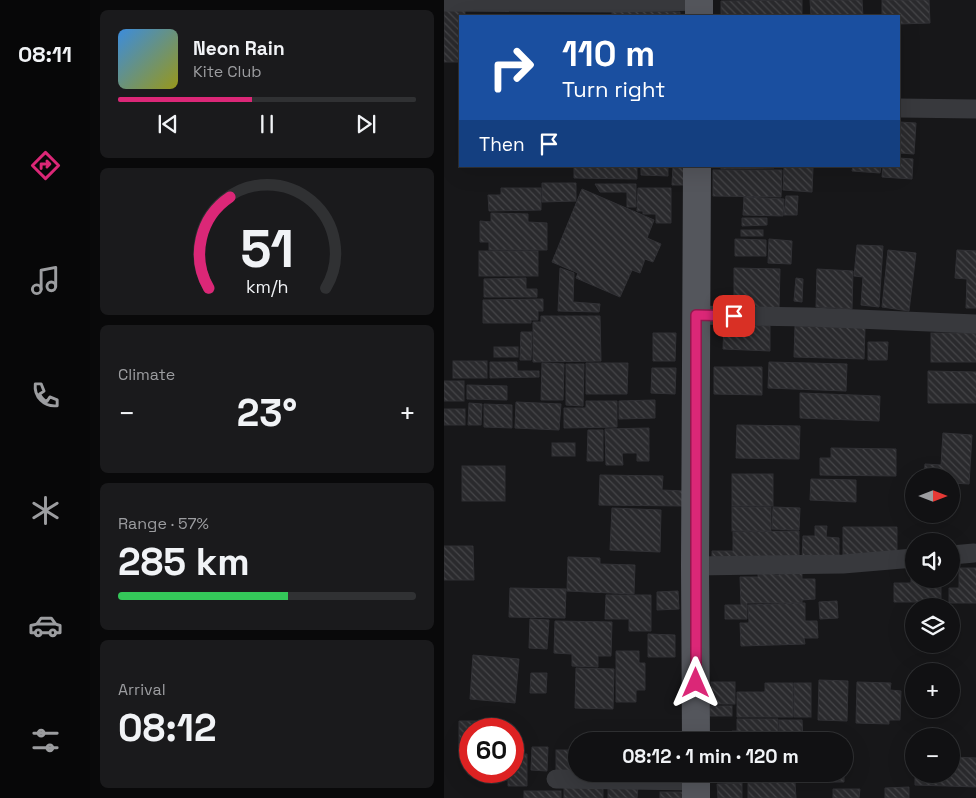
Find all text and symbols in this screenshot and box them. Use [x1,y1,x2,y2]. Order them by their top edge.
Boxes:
text: 110 m [562,32,655,76]
icon: right [479,35,544,100]
text: Neon Rain [193,36,285,61]
text: 08:11 [18,40,72,68]
text: Kite Club [193,61,262,82]
text: Turn right [562,75,665,103]
icon: previous [154,110,182,138]
icon: pause [253,110,281,138]
icon: next [352,110,380,138]
icon: arrive [535,130,563,158]
text: Then [479,132,525,157]
icon: directions [28,148,63,183]
text: 51 [240,216,294,282]
icon: music [28,263,63,298]
text: km/h [246,275,288,298]
pin [713,295,755,337]
icon: arrive [720,302,748,330]
text: Climate [118,364,175,385]
icon: phone [28,378,63,413]
text: 23° [237,389,297,437]
text: − [118,395,135,431]
text: + [399,395,416,431]
north arrow [905,468,960,522]
map controls [905,468,960,783]
icon: climate [28,493,63,528]
text: Range · 57% [118,513,209,534]
button: sound [905,533,960,588]
text: 285 km [118,538,250,586]
button: layers [905,598,960,653]
icon: car [28,608,63,643]
position arrow [669,656,721,708]
button: + [905,663,960,718]
text: Arrival [118,679,166,700]
text: 08:12 [118,704,217,752]
speed limit sign: 60 [459,718,524,783]
icon: filters [28,723,63,758]
button: − [905,728,960,783]
text: 08:12 · 1 min · 120 m [622,744,799,769]

